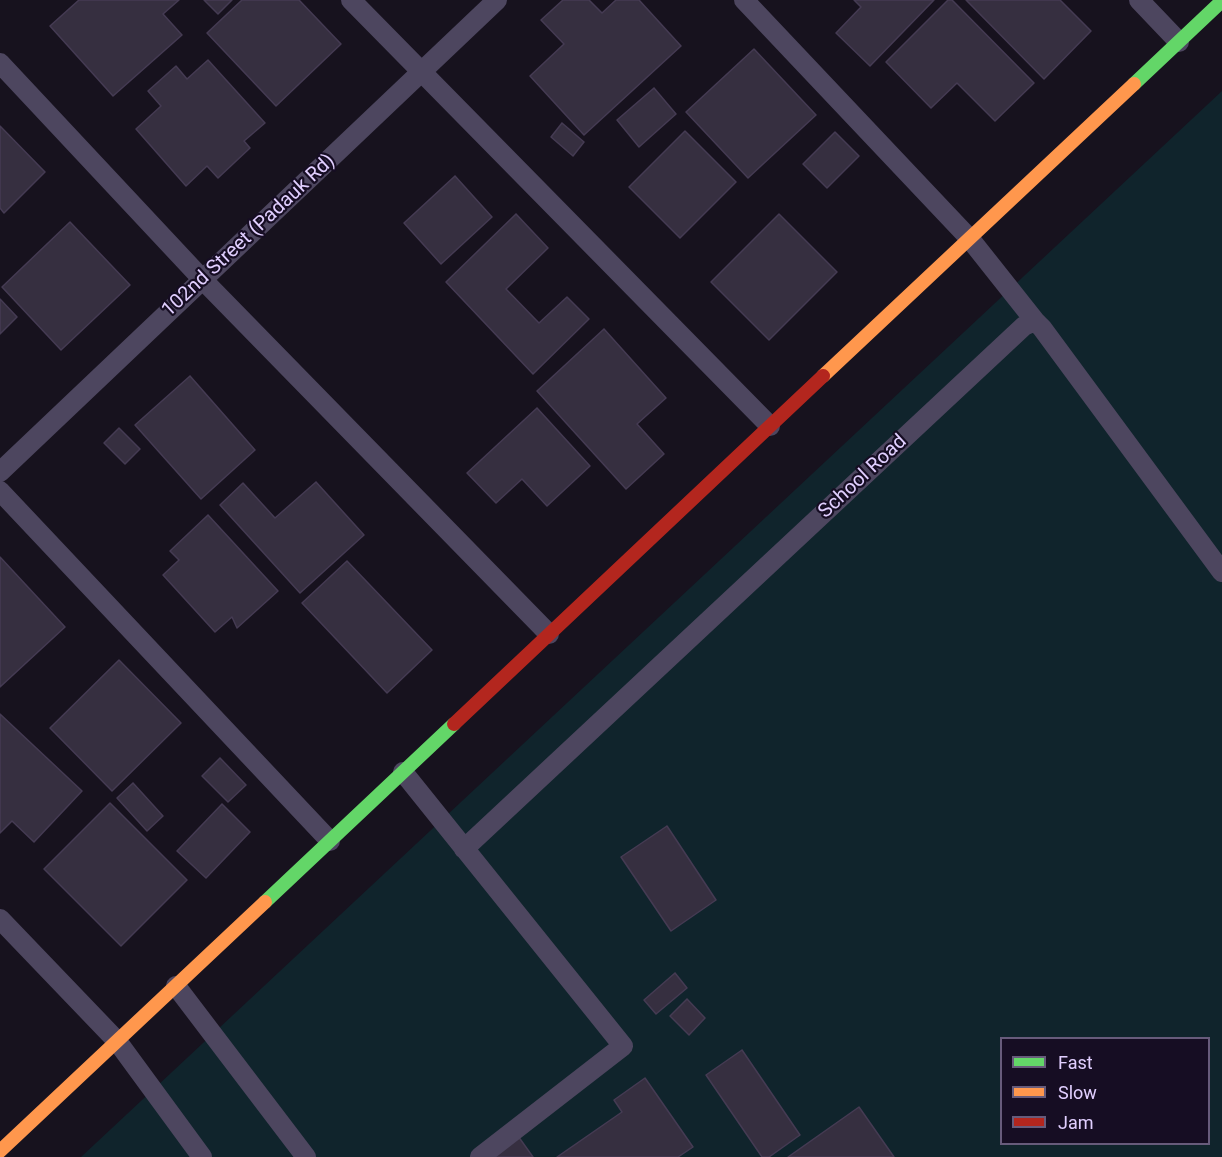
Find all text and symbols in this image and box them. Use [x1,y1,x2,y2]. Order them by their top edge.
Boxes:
street label: 102nd Street (Padauk Rd) [158,150,340,322]
street label: School Road [814,430,912,524]
legend [1000,1037,1210,1145]
text: Fast [1058,1052,1093,1073]
text: Slow [1058,1082,1097,1103]
text: Jam [1058,1112,1094,1133]

